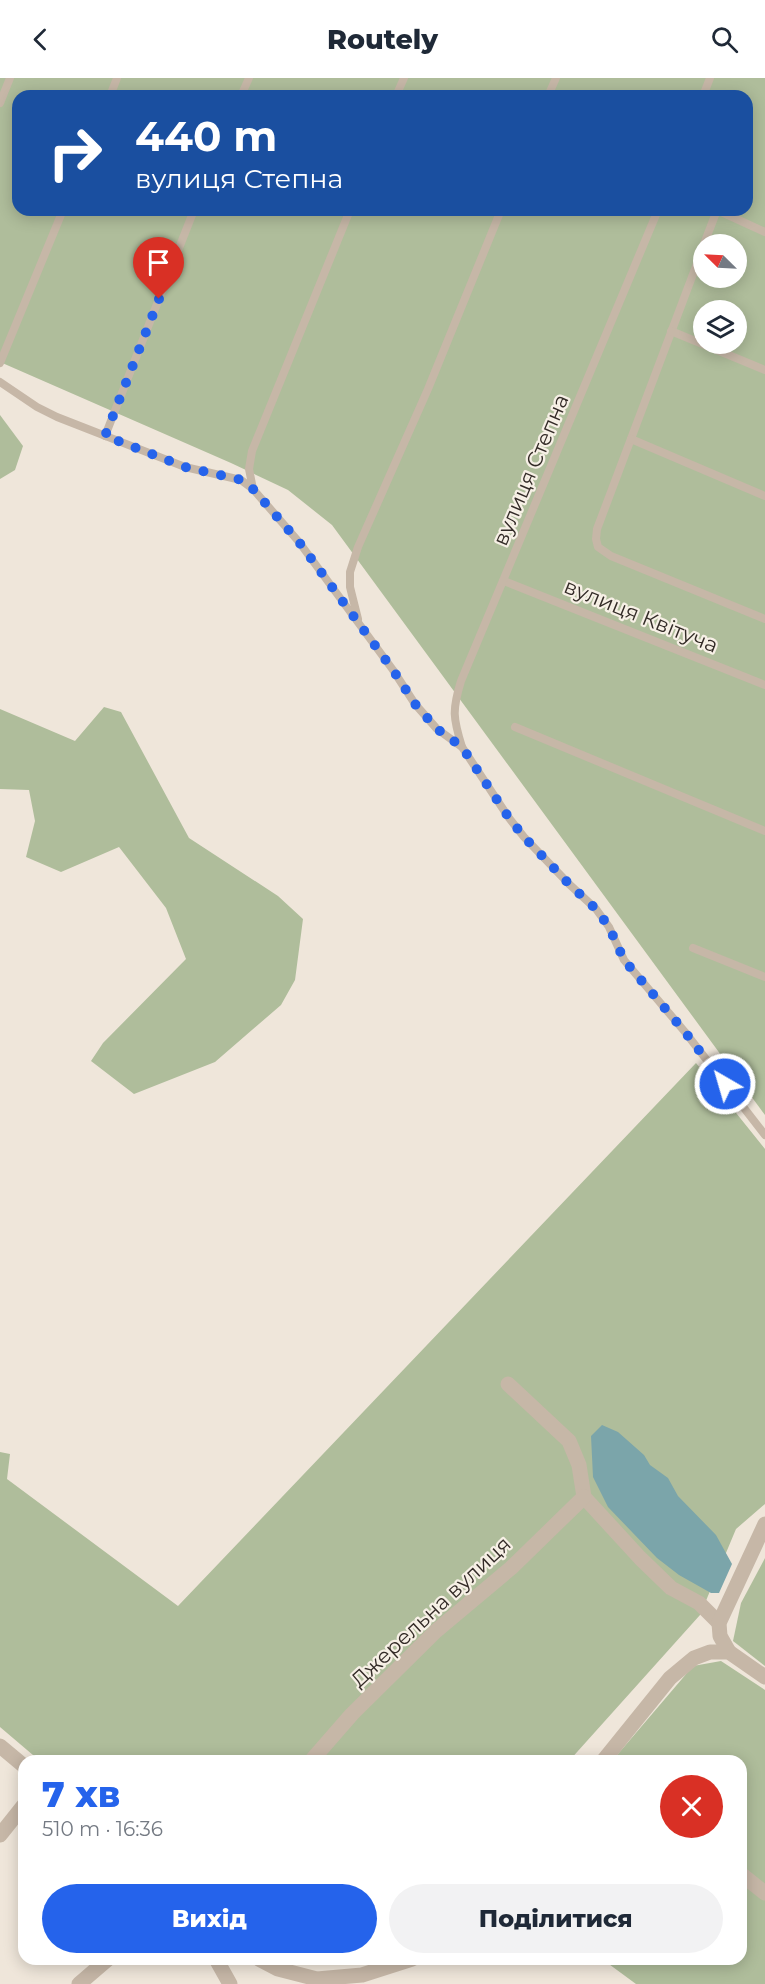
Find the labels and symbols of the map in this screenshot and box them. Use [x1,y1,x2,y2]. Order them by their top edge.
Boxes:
north arrow [693,234,747,288]
pin [133,237,184,299]
street label: вулиця Степна [487,390,574,549]
street label: вулиця Квітуча [561,573,722,658]
position arrow [693,1052,757,1116]
street label: Джерельна вулиця [346,1531,516,1692]

